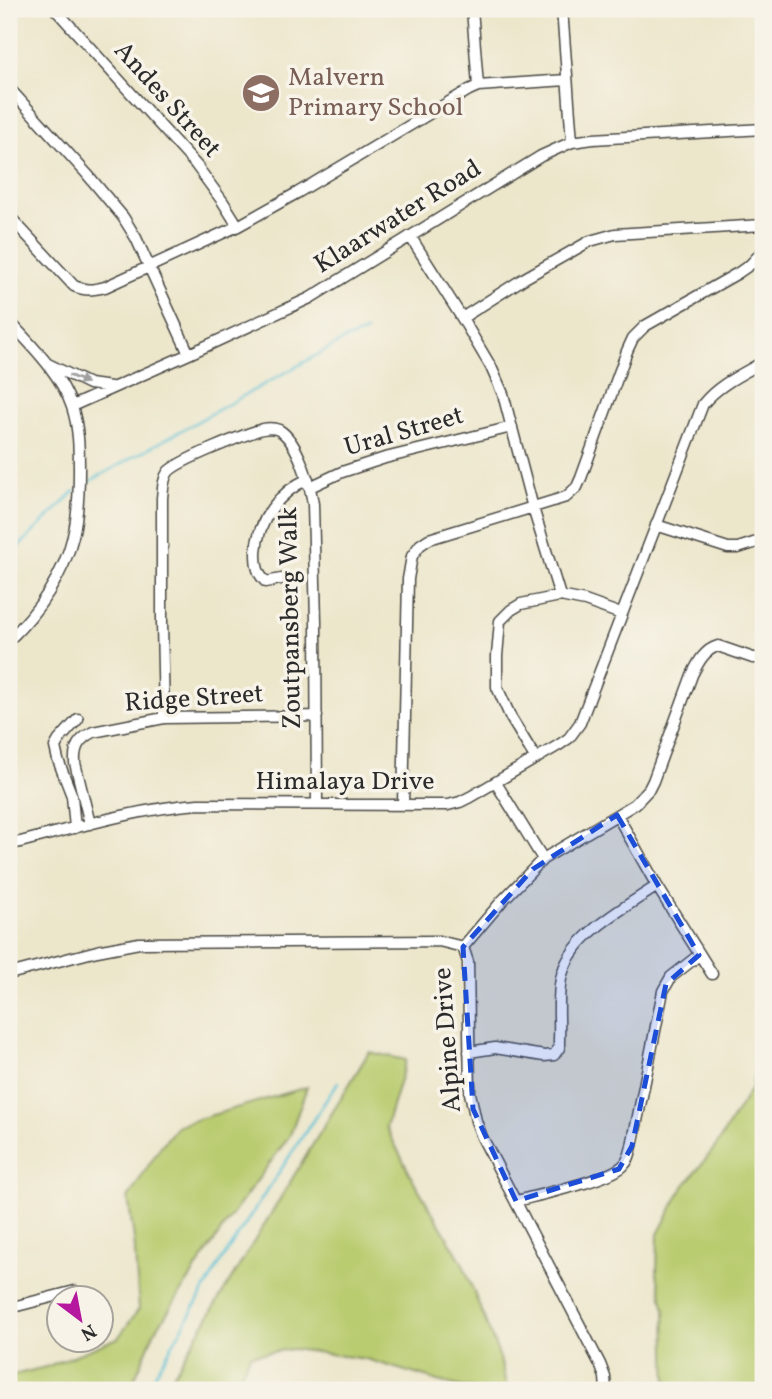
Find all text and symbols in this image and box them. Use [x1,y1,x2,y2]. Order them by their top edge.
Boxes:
street label: Andes Street [105,34,229,166]
place label: Malvern Primary School [288,60,463,126]
school or university icon: Malvern Primary School [240,72,282,114]
street label: Klaarwater Road [308,151,488,283]
one-way arrow [68,374,89,385]
street label: Ural Street [340,398,468,466]
street label: Zoutpansberg Walk [271,506,311,730]
street label: Ridge Street [123,676,265,722]
street label: Himalaya Drive [255,764,435,800]
street label: Alpine Drive [425,966,471,1114]
north arrow [46,1284,116,1354]
text: N [75,1317,101,1347]

